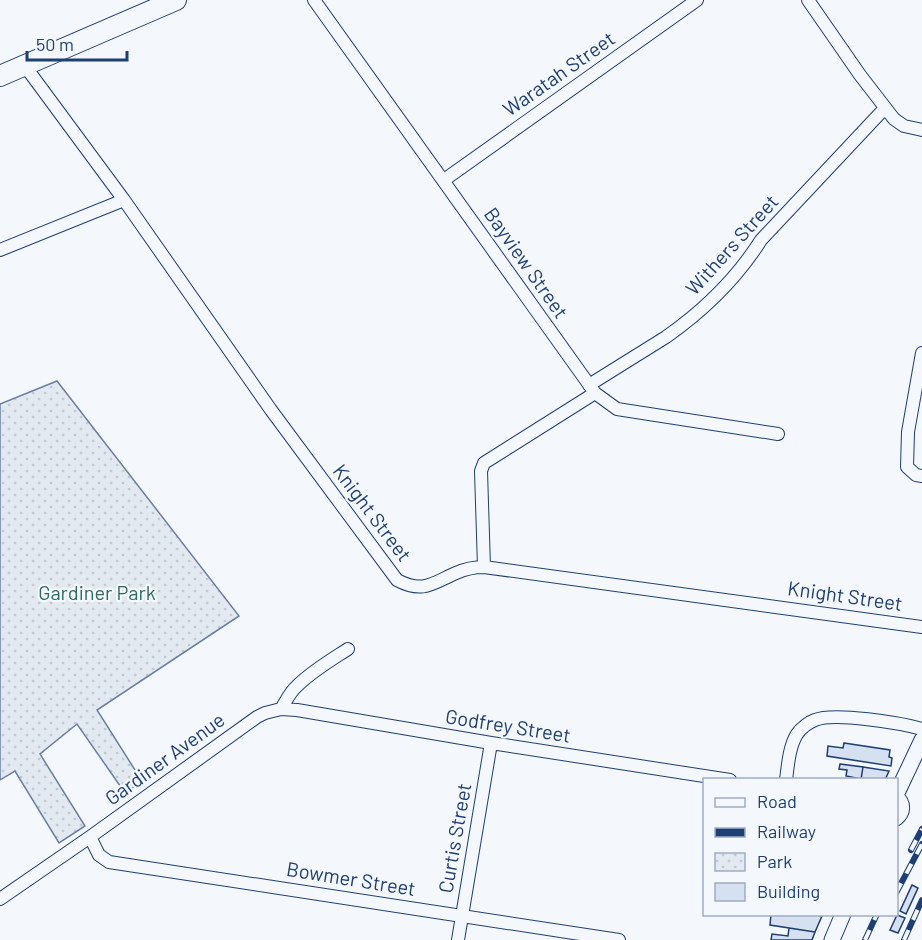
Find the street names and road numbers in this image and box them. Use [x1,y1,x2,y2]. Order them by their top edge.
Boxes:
street label: Waratah Street [498,26,619,121]
street label: Withers Street [680,189,783,299]
street label: Bayview Street [480,202,574,322]
street label: Knight Street [328,459,417,566]
street label: Knight Street [786,575,904,615]
street label: Godfrey Street [444,703,573,747]
street label: Gardiner Avenue [100,707,229,810]
street label: Curtis Street [433,781,475,895]
street label: Bowmer Street [285,856,417,900]

